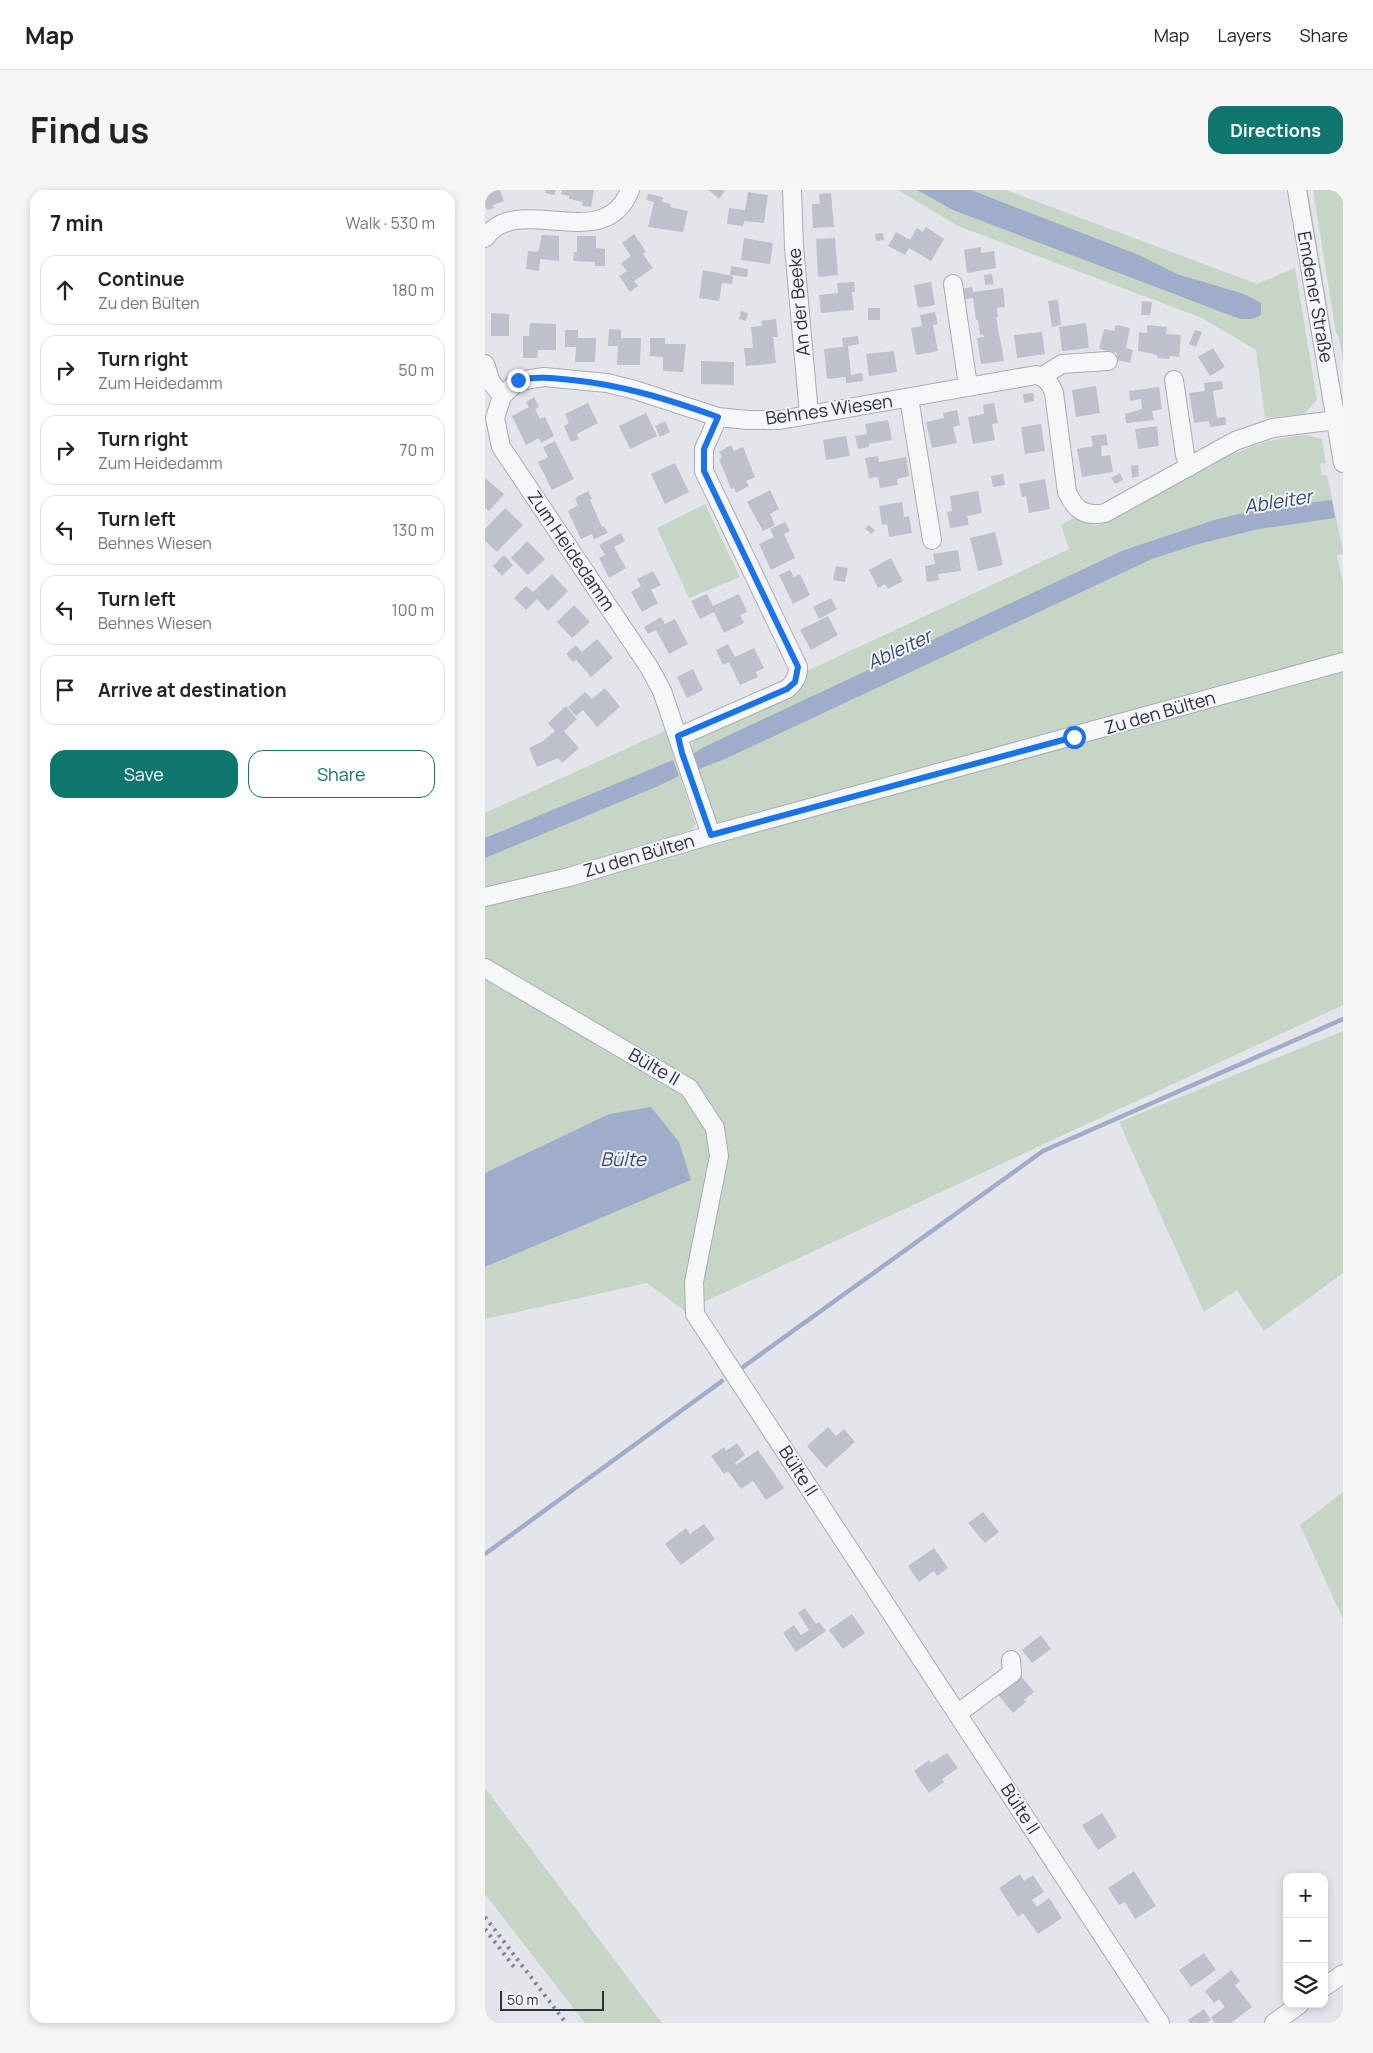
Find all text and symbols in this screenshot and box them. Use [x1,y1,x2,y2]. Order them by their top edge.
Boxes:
text: Map [25,18,74,51]
text: Map [1154,23,1189,47]
text: Layers [1217,23,1271,47]
text: Share [1299,23,1348,47]
text: Find us [30,106,149,154]
button: Directions [1208,106,1343,154]
text: 7 min [50,209,103,237]
text: Walk · 530 m [346,212,435,234]
street label: Emdener Straße [1293,229,1339,365]
street label: An der Beeke [781,247,815,357]
text: Continue [98,266,184,292]
icon: ahead [51,276,79,304]
text: 180 m [392,279,434,301]
text: Zu den Bülten [98,292,200,314]
text: Turn right [98,346,188,372]
icon: right [51,356,79,384]
text: 50 m [398,359,434,381]
route end [507,369,530,392]
text: Zum Heidedamm [98,372,222,394]
street label: Behnes Wiesen [764,388,894,430]
text: Turn right [98,426,188,452]
icon: right [51,436,79,464]
text: 70 m [399,439,434,461]
text: Zum Heidedamm [98,452,222,474]
water label: Ableiter [1242,482,1316,519]
street label: Zum Heidedamm [523,486,621,615]
text: Turn left [98,506,176,532]
icon: left [51,516,79,544]
text: 130 m [392,519,434,541]
text: Behnes Wiesen [98,532,212,554]
text: Turn left [98,586,176,612]
icon: left [51,596,79,624]
text: 100 m [391,599,434,621]
text: Behnes Wiesen [98,612,212,634]
water label: Ableiter [862,622,937,675]
icon: arrive [51,676,79,704]
text: Arrive at destination [98,677,287,703]
street label: Zu den Bülten [1101,685,1218,739]
route start [1063,726,1086,749]
button: Save [50,750,238,798]
button: Share [248,750,435,798]
street label: Zu den Bülten [580,828,697,882]
street label: Bülte II [625,1042,684,1090]
water label: Bülte [600,1146,648,1172]
street label: Bülte II [774,1441,824,1500]
street label: Bülte II [996,1779,1046,1838]
map controls [1283,1873,1328,2008]
button: + [1283,1873,1328,1918]
button: − [1283,1918,1328,1963]
button: layers [1283,1963,1328,2008]
scale bar [500,1988,604,2011]
text: 50 m [507,1990,538,2009]

